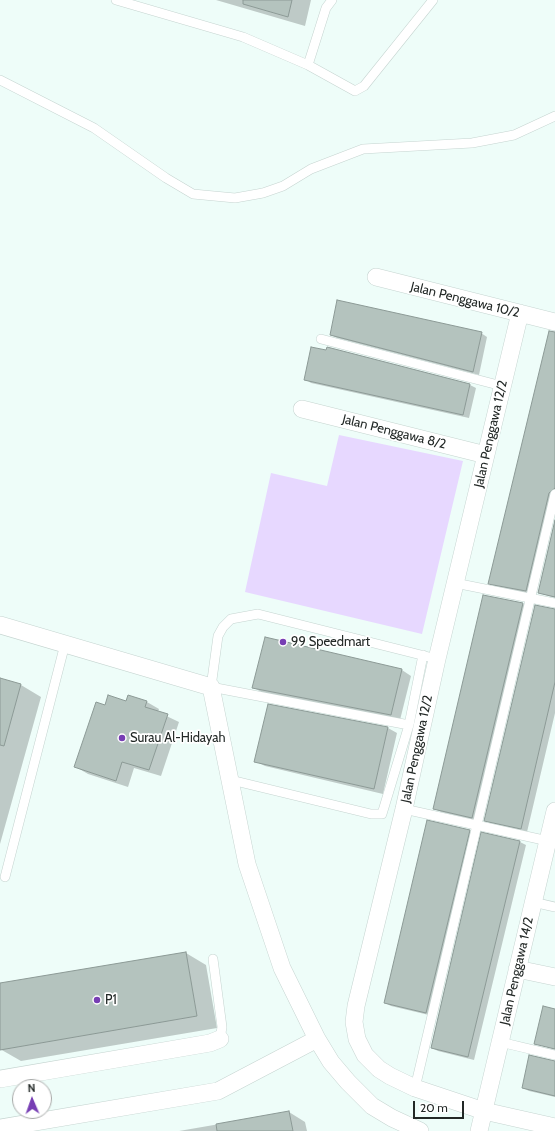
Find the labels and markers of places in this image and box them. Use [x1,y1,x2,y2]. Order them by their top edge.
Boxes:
place label: 99 Speedmart [291,634,370,650]
marker: 99 Speedmart [278,637,288,647]
place label: Surau Al-Hidayah [130,730,226,746]
marker: Surau Al-Hidayah [117,733,127,743]
place label: P1 [105,992,117,1008]
marker: P1 [92,995,102,1005]

